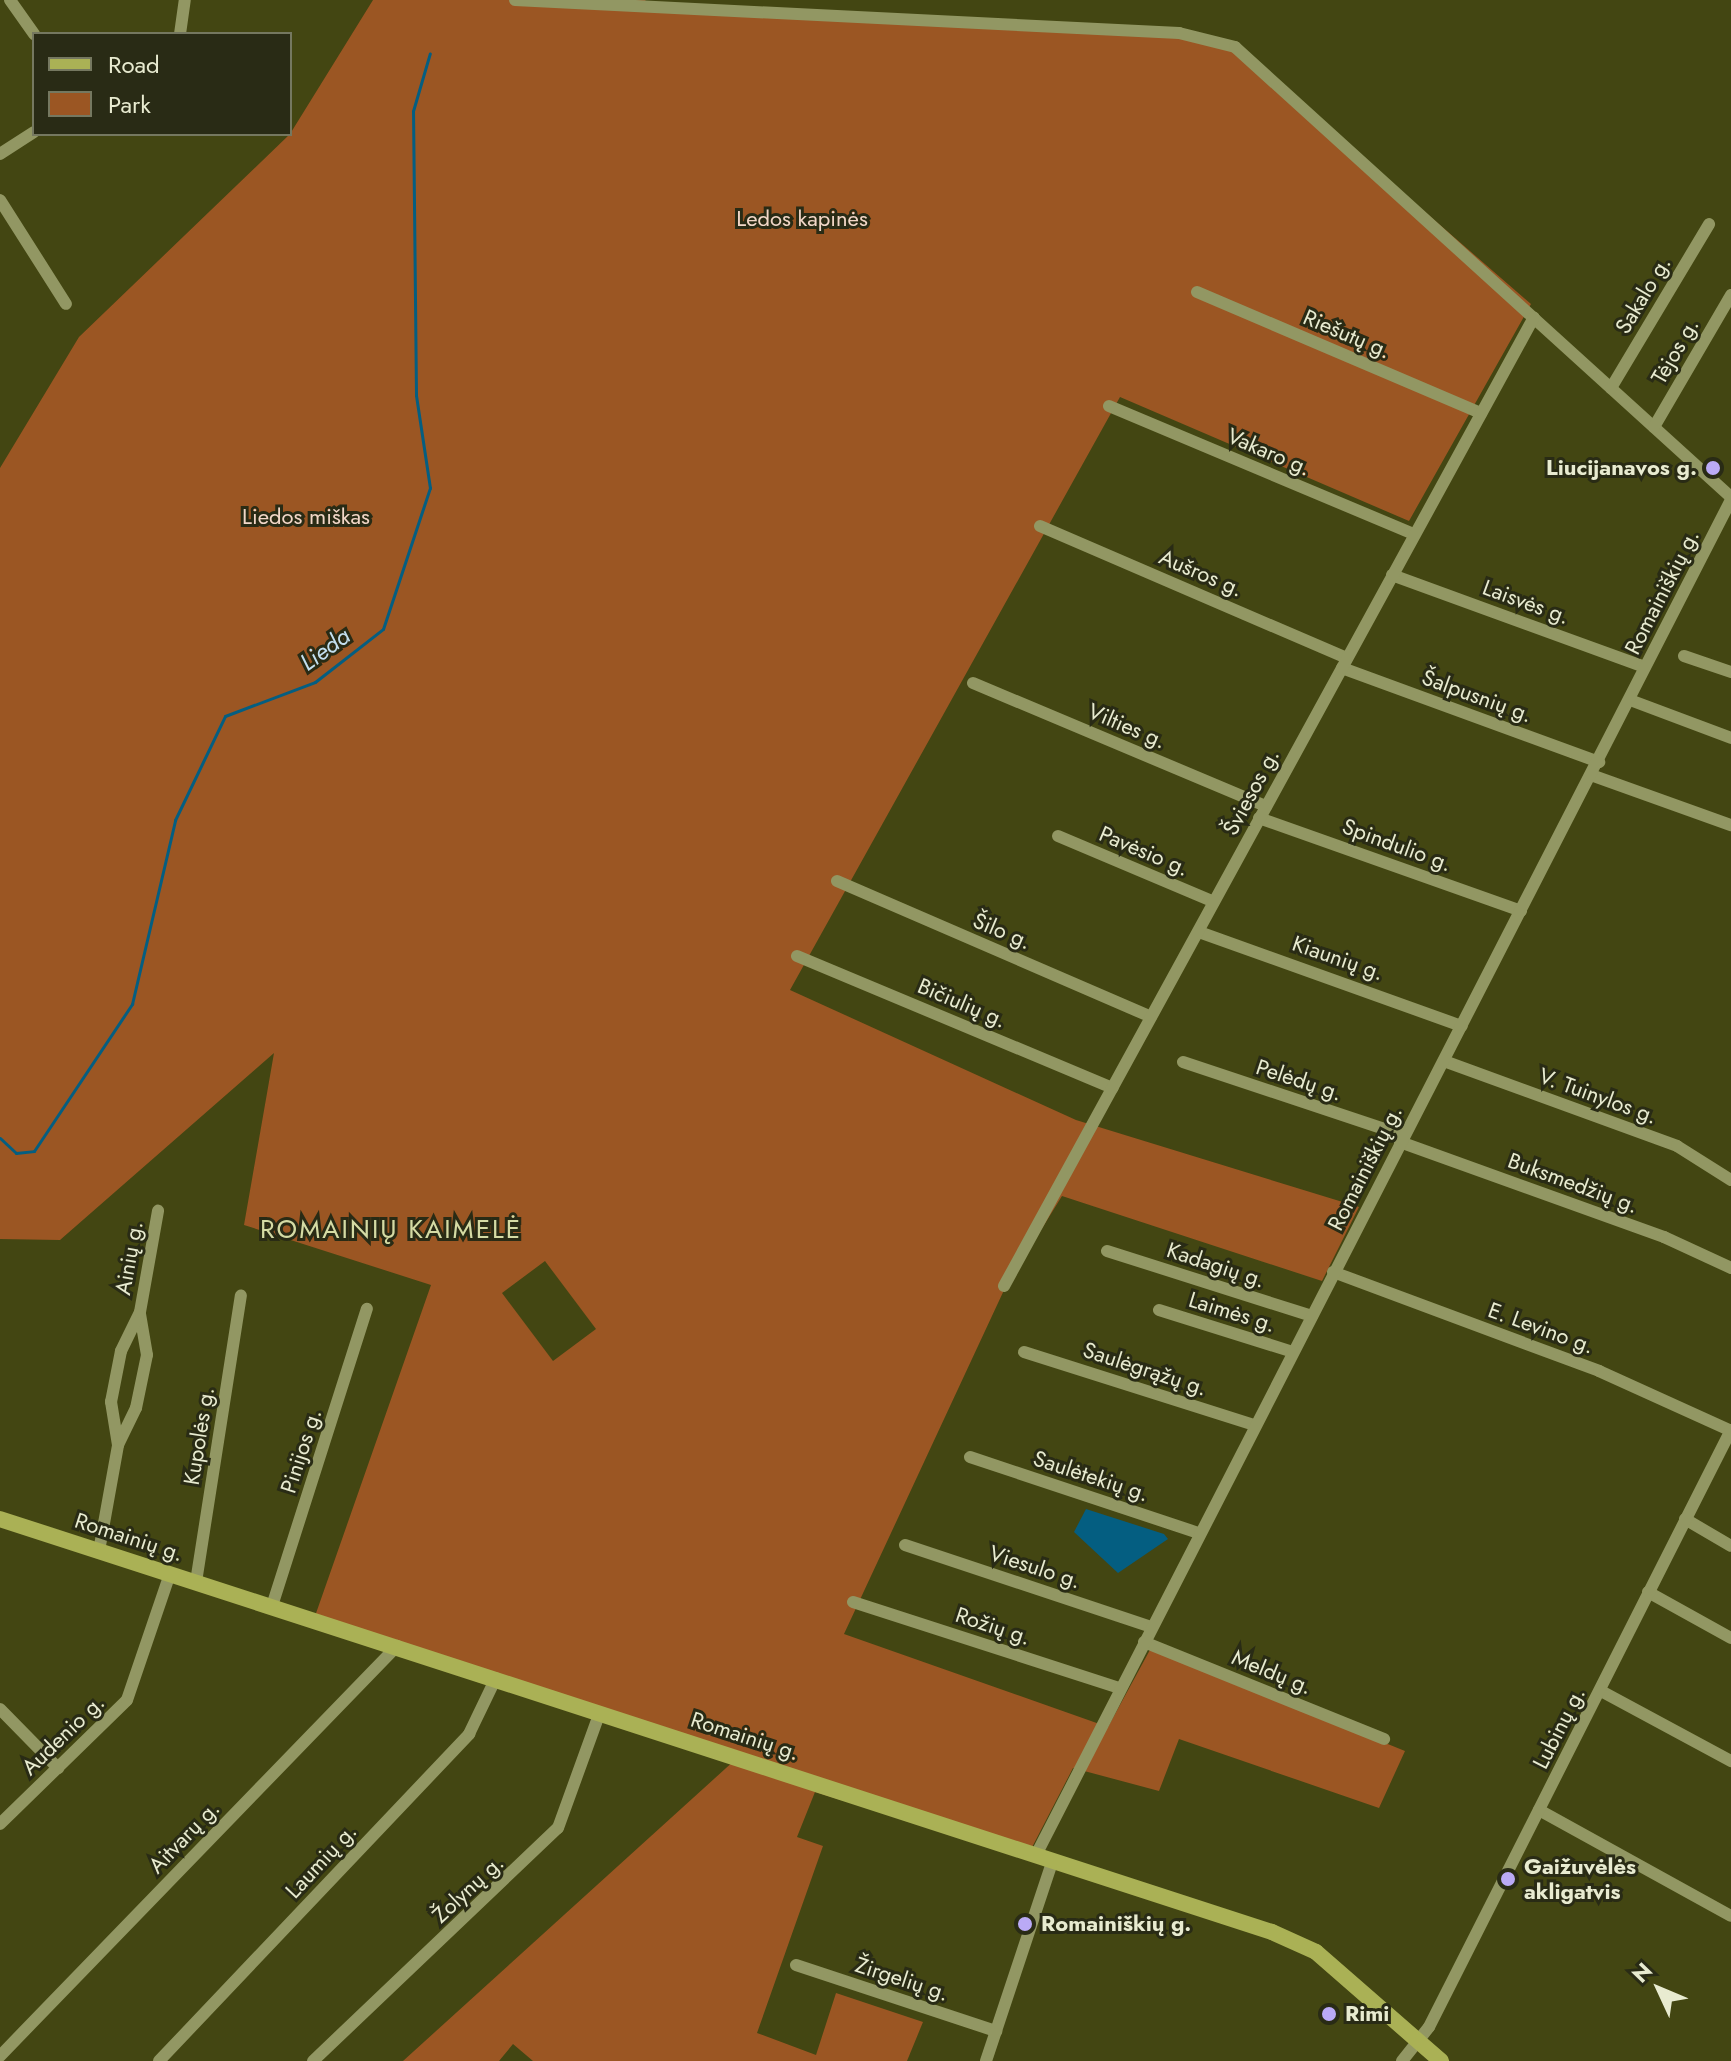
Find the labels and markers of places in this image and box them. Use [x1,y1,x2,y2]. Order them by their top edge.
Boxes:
place label: Liucijanavos g. [1546,455,1697,481]
marker: Liucijanavos g. [1704,459,1722,477]
place label: Gaižuvėlės akligatvis [1524,1853,1636,1904]
marker: Gaižuvėlės akligatvis [1499,1870,1517,1888]
place label: Romainiškių g. [1041,1911,1191,1937]
marker: Romainiškių g. [1016,1915,1034,1933]
place label: Rimi [1345,2001,1389,2027]
marker: Rimi [1320,2005,1338,2023]

